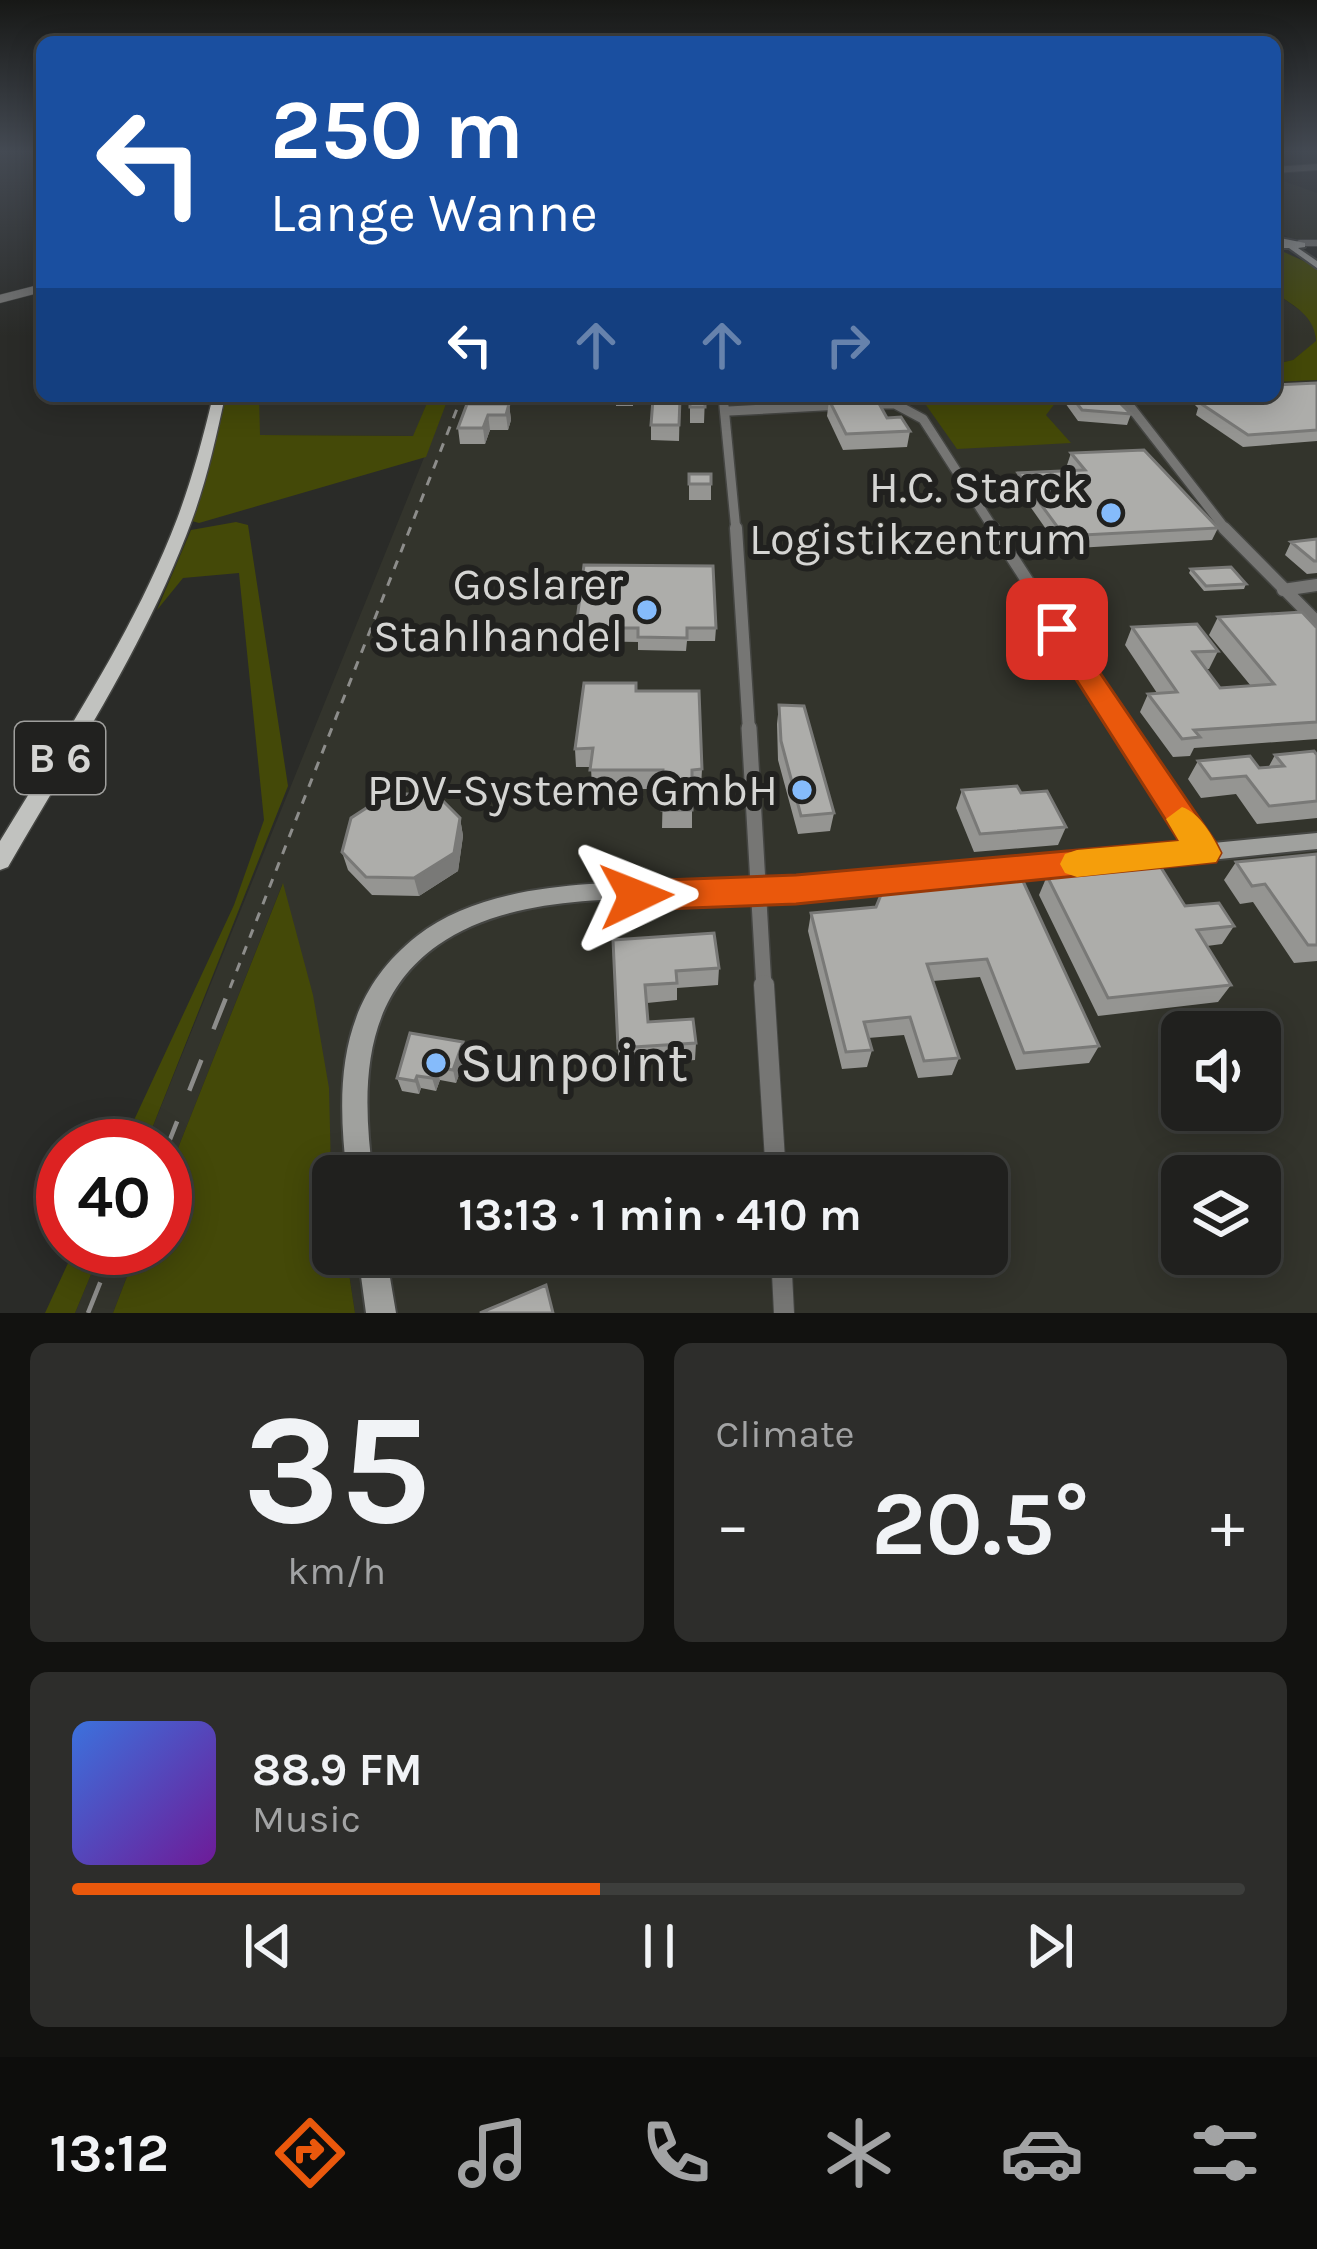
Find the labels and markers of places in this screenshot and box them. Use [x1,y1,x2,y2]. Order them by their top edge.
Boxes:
place label: H.C. Starck Logistikzentrum [749,461,1087,566]
marker: H.C. Starck Logistikzentrum [1098,500,1124,526]
place label: Goslarer Stahlhandel [373,558,624,662]
pin [1006,578,1108,680]
marker: Goslarer Stahlhandel [634,597,660,623]
place label: PDV-Systeme GmbH [367,764,778,817]
marker: PDV-Systeme GmbH [789,777,815,803]
place label: Sunpoint [460,1031,688,1095]
marker: Sunpoint [423,1050,449,1076]

